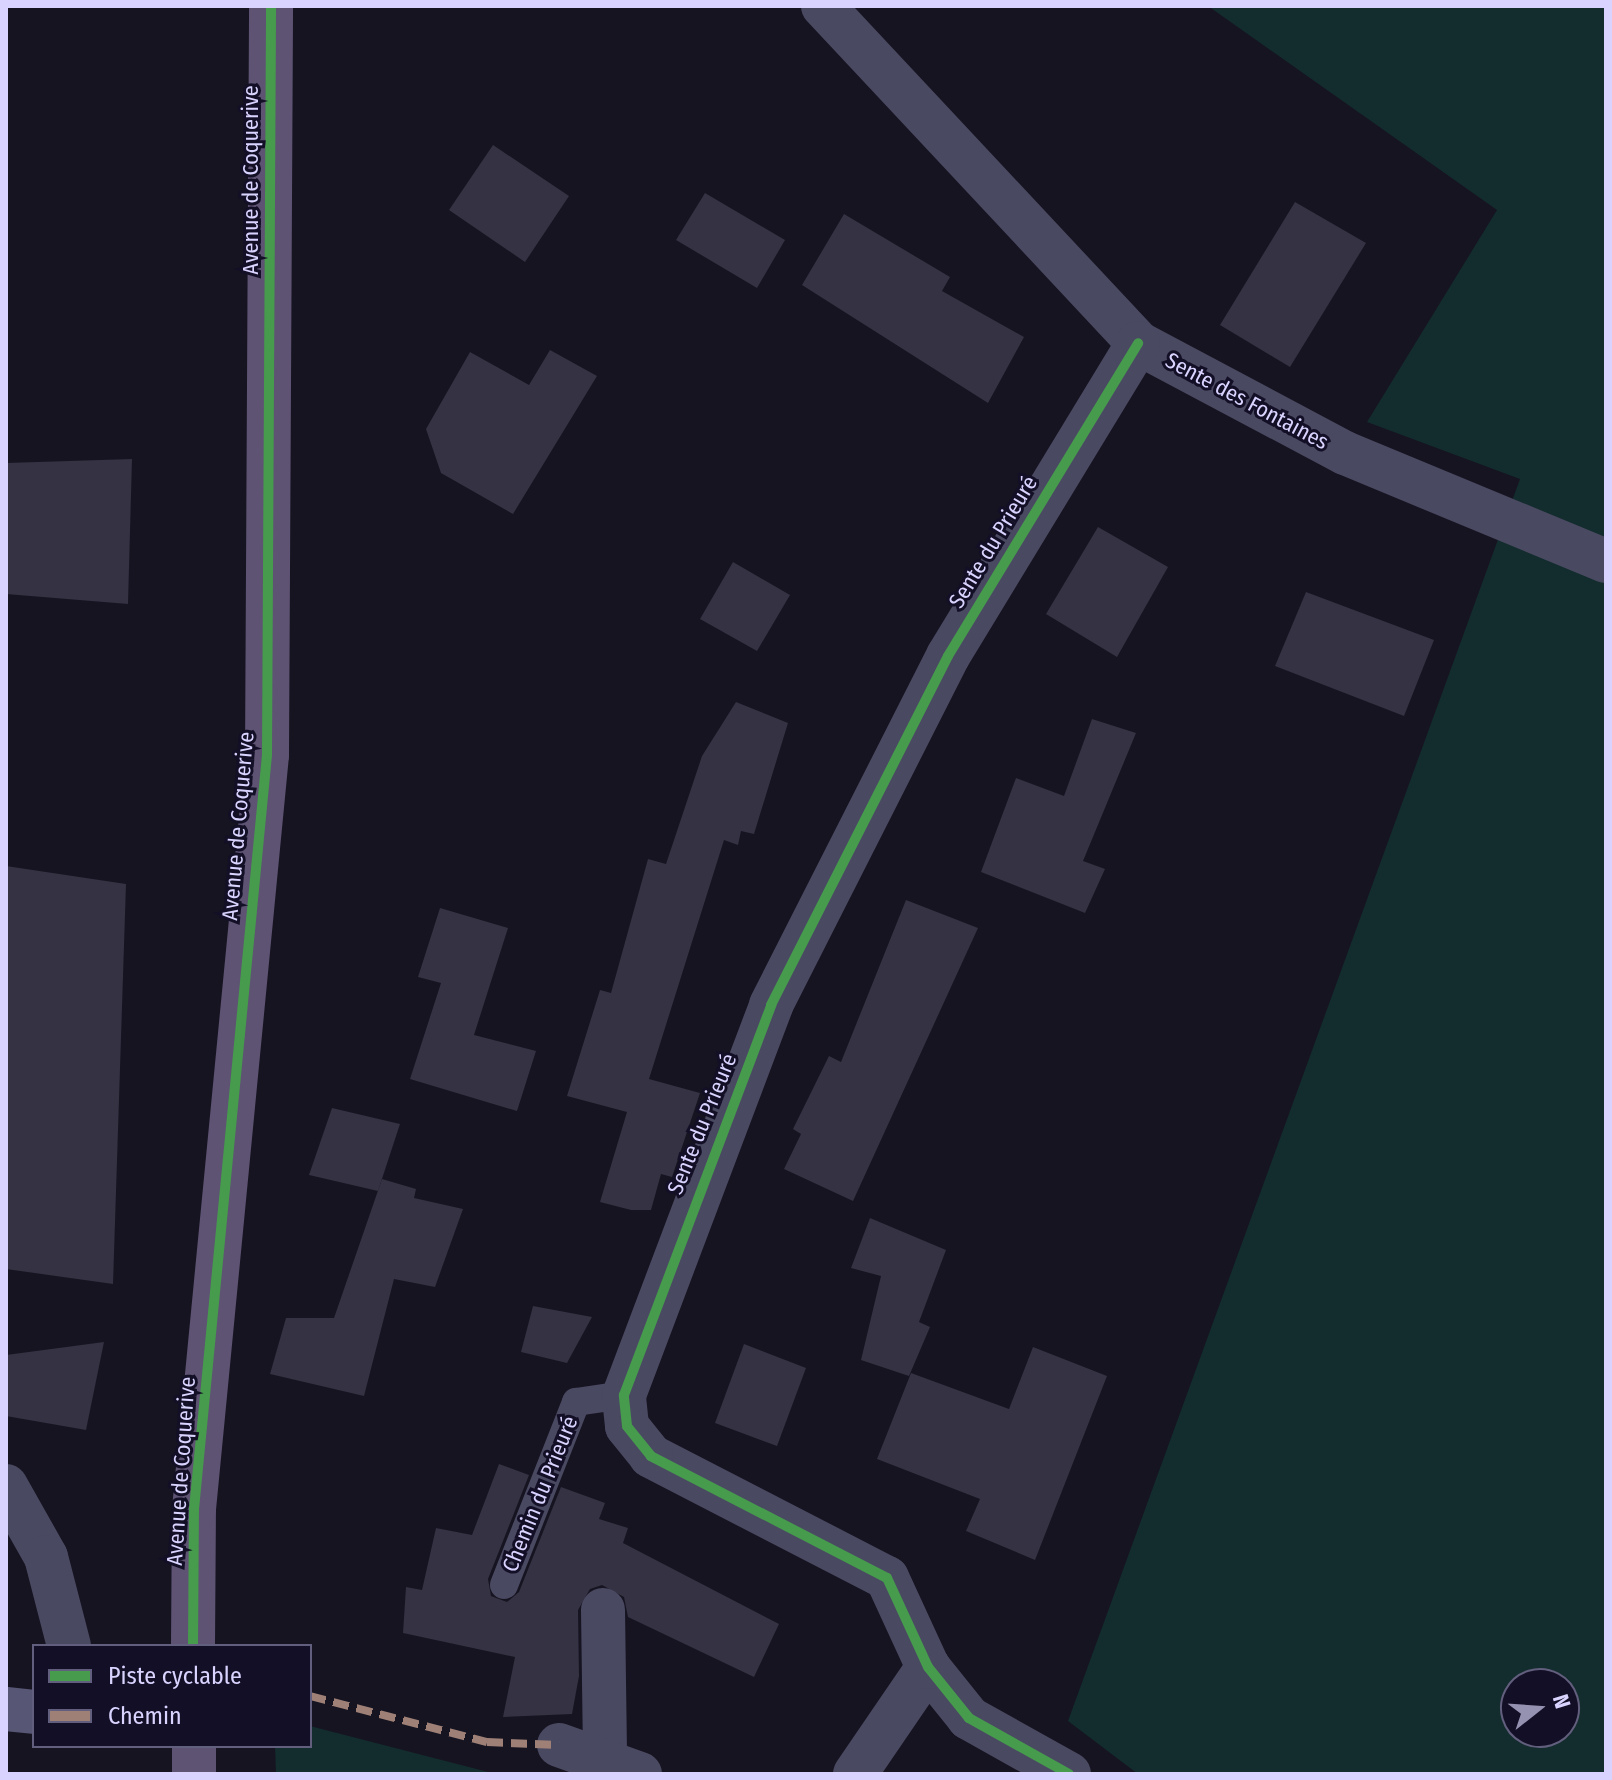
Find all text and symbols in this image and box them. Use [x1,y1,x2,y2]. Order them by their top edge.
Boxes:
street label: Avenue de Coquerive [238,85,264,275]
street label: Sente des Fontaines [1161,347,1333,455]
street label: Sente du Prieuré [943,471,1043,613]
street label: Avenue de Coquerive [217,731,259,921]
street label: Sente du Prieuré [662,1050,742,1198]
street label: Avenue de Coquerive [161,1376,201,1566]
street label: Chemin du Prieuré [497,1412,583,1576]
legend [32,1644,312,1748]
text: Piste cyclable [108,1662,242,1690]
north arrow [1500,1668,1580,1748]
text: N [1547,1691,1576,1712]
text: Chemin [108,1702,182,1730]

